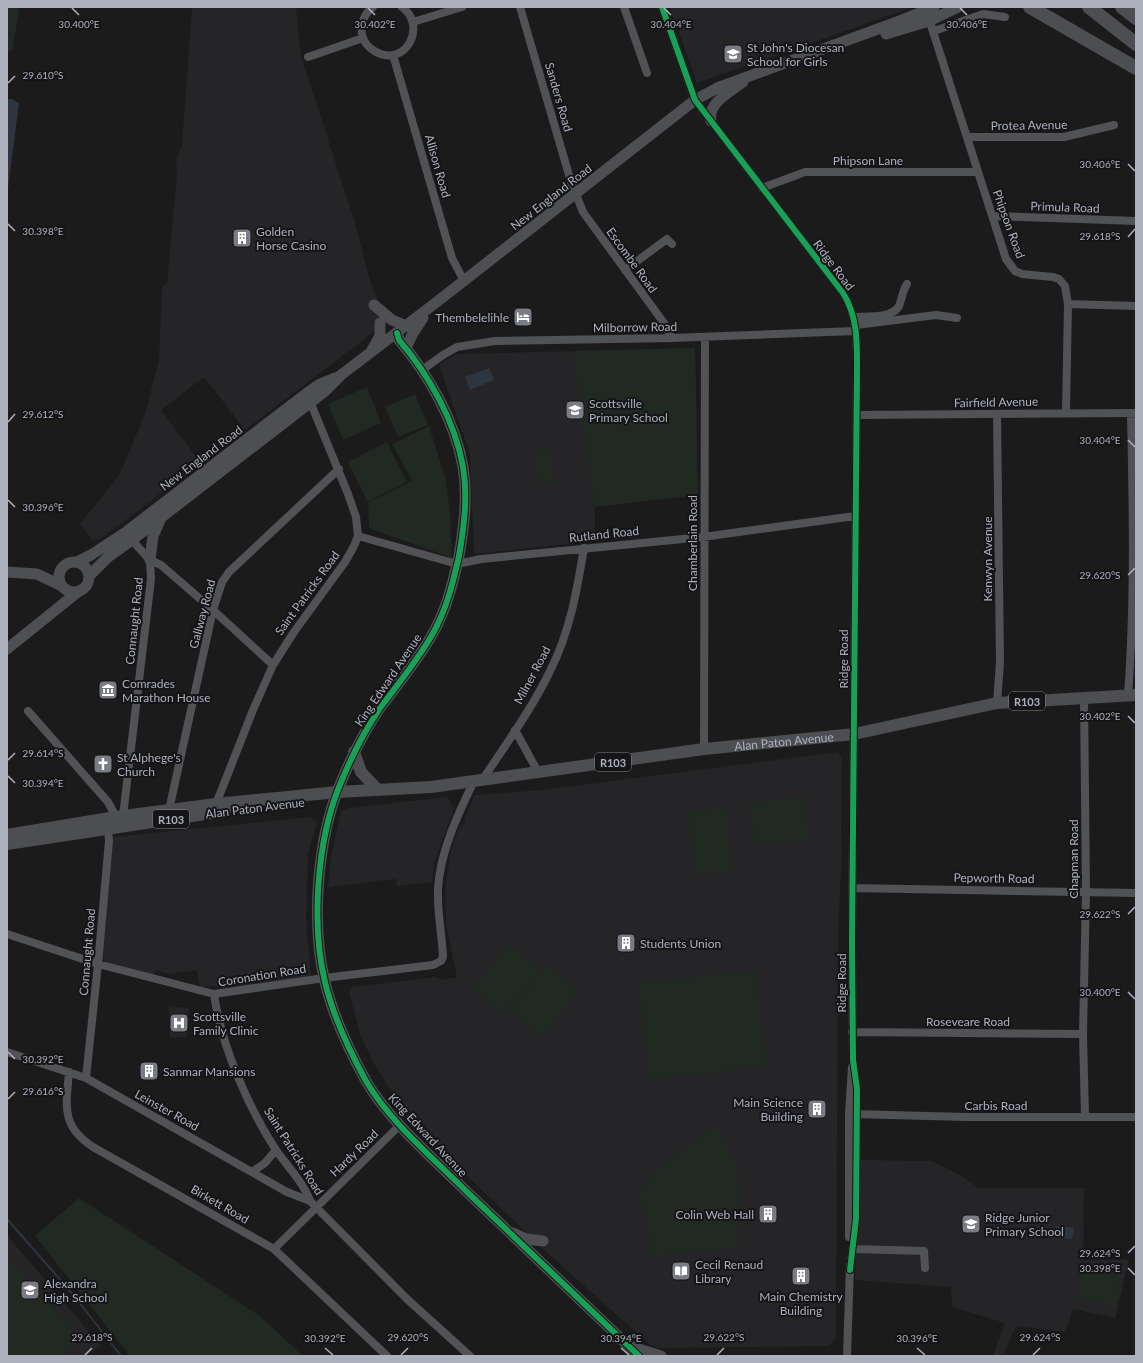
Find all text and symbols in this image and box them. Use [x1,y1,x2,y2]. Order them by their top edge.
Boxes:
text: 30.400°E [58,18,100,30]
text: 30.402°E [354,18,396,30]
text: 30.404°E [650,18,692,30]
text: 30.406°E [946,18,988,30]
place label: St John's Diocesan School for Girls [747,40,844,69]
school or university icon: St John's Diocesan School for Girls [722,43,744,65]
street label: Sanders Road [542,61,576,133]
text: 29.610°S [23,69,63,81]
street label: Protea Avenue [990,117,1068,133]
street label: Allison Road [422,133,454,199]
street label: Phipson Lane [833,153,903,168]
text: 30.406°E [1079,158,1121,170]
street label: New England Road [507,161,595,233]
street label: Phipson Road [990,188,1028,260]
street label: Primula Road [1030,198,1100,216]
place label: Golden Horse Casino [256,224,326,253]
street label: Escombe Road [603,224,661,296]
text: 30.398°E [22,225,64,237]
building icon: Golden Horse Casino [231,227,253,249]
text: 29.618°S [1080,230,1120,242]
street label: Ridge Road [810,237,858,293]
hotel icon: Thembelelihle [512,306,534,328]
place label: Thembelelihle [435,310,509,325]
street label: Milborrow Road [593,319,677,335]
street label: Fairfield Avenue [954,394,1038,410]
place label: Scottsville Primary School [589,396,668,425]
school or university icon: Scottsville Primary School [564,399,586,421]
text: 29.612°S [23,408,63,420]
street label: New England Road [157,422,245,494]
text: 30.404°E [1079,434,1121,446]
street label: Chamberlain Road [685,495,700,591]
text: 30.396°E [22,501,64,513]
street label: Kenwyn Avenue [980,516,995,602]
street label: Rutland Road [568,523,640,545]
street label: Saint Patricks Road [271,548,343,638]
text: 29.620°S [1080,569,1120,581]
street label: Connaught Road [122,577,146,665]
street label: Gallway Road [186,578,218,650]
street label: Ridge Road [836,629,851,689]
street label: King Edward Avenue [351,631,425,729]
street label: Milner Road [510,643,554,707]
place label: Comrades Marathon House [122,676,211,705]
museum icon: Comrades Marathon House [97,679,119,701]
road number: R103 [1009,692,1045,710]
text: 30.402°E [1079,710,1121,722]
street label: Alan Paton Avenue [733,729,834,753]
text: 29.614°S [23,747,63,759]
place label: St Alphege's Church [117,750,181,779]
church icon: St Alphege's Church [92,753,114,775]
road number: R103 [595,753,631,771]
text: 30.394°E [22,777,64,789]
street label: Alan Paton Avenue [205,794,305,822]
road number: R103 [153,810,189,828]
street label: Chapman Road [1066,819,1081,899]
street label: Pepworth Road [953,870,1035,886]
street label: Connaught Road [76,908,98,996]
text: 29.622°S [1080,908,1120,920]
building icon: Students Union [615,932,637,954]
place label: Students Union [640,936,721,951]
street label: Ridge Road [834,953,849,1013]
street label: Coronation Road [217,961,307,989]
text: 30.400°E [1079,986,1121,998]
place label: Scottsville Family Clinic [193,1009,259,1038]
hospital icon: Scottsville Family Clinic [168,1012,190,1034]
street label: Roseveare Road [926,1014,1010,1029]
text: 30.392°E [22,1053,64,1065]
building icon: Sanmar Mansions [138,1060,160,1082]
place label: Sanmar Mansions [163,1064,256,1079]
text: 29.616°S [23,1085,63,1097]
street label: Leinster Road [132,1086,202,1134]
street label: King Edward Avenue [385,1090,471,1180]
place label: Main Science Building [733,1095,803,1124]
building icon: Main Science Building [806,1098,828,1120]
street label: Carbis Road [965,1098,1027,1113]
street label: Saint Patricks Road [261,1104,327,1198]
street label: Hardy Road [327,1126,381,1180]
street label: Birkett Road [188,1181,252,1227]
building icon: Colin Web Hall [757,1203,779,1225]
place label: Colin Web Hall [675,1207,754,1222]
place label: Ridge Junior Primary School [985,1210,1064,1239]
school or university icon: Ridge Junior Primary School [960,1213,982,1235]
text: 29.624°S [1080,1247,1120,1259]
place label: Cecil Renaud Library [695,1257,763,1286]
library icon: Cecil Renaud Library [670,1260,692,1282]
text: 30.398°E [1079,1262,1121,1274]
building icon: Main Chemistry Building [790,1265,812,1287]
place label: Alexandra High School [44,1276,107,1305]
school or university icon: Alexandra High School [19,1279,41,1301]
place label: Main Chemistry Building [759,1289,844,1318]
text: 29.618°S [72,1331,112,1343]
text: 29.620°S [388,1331,428,1343]
text: 29.622°S [704,1331,744,1343]
text: 29.624°S [1020,1331,1060,1343]
text: 30.392°E [304,1332,346,1344]
text: 30.394°E [600,1332,642,1344]
text: 30.396°E [896,1332,938,1344]

